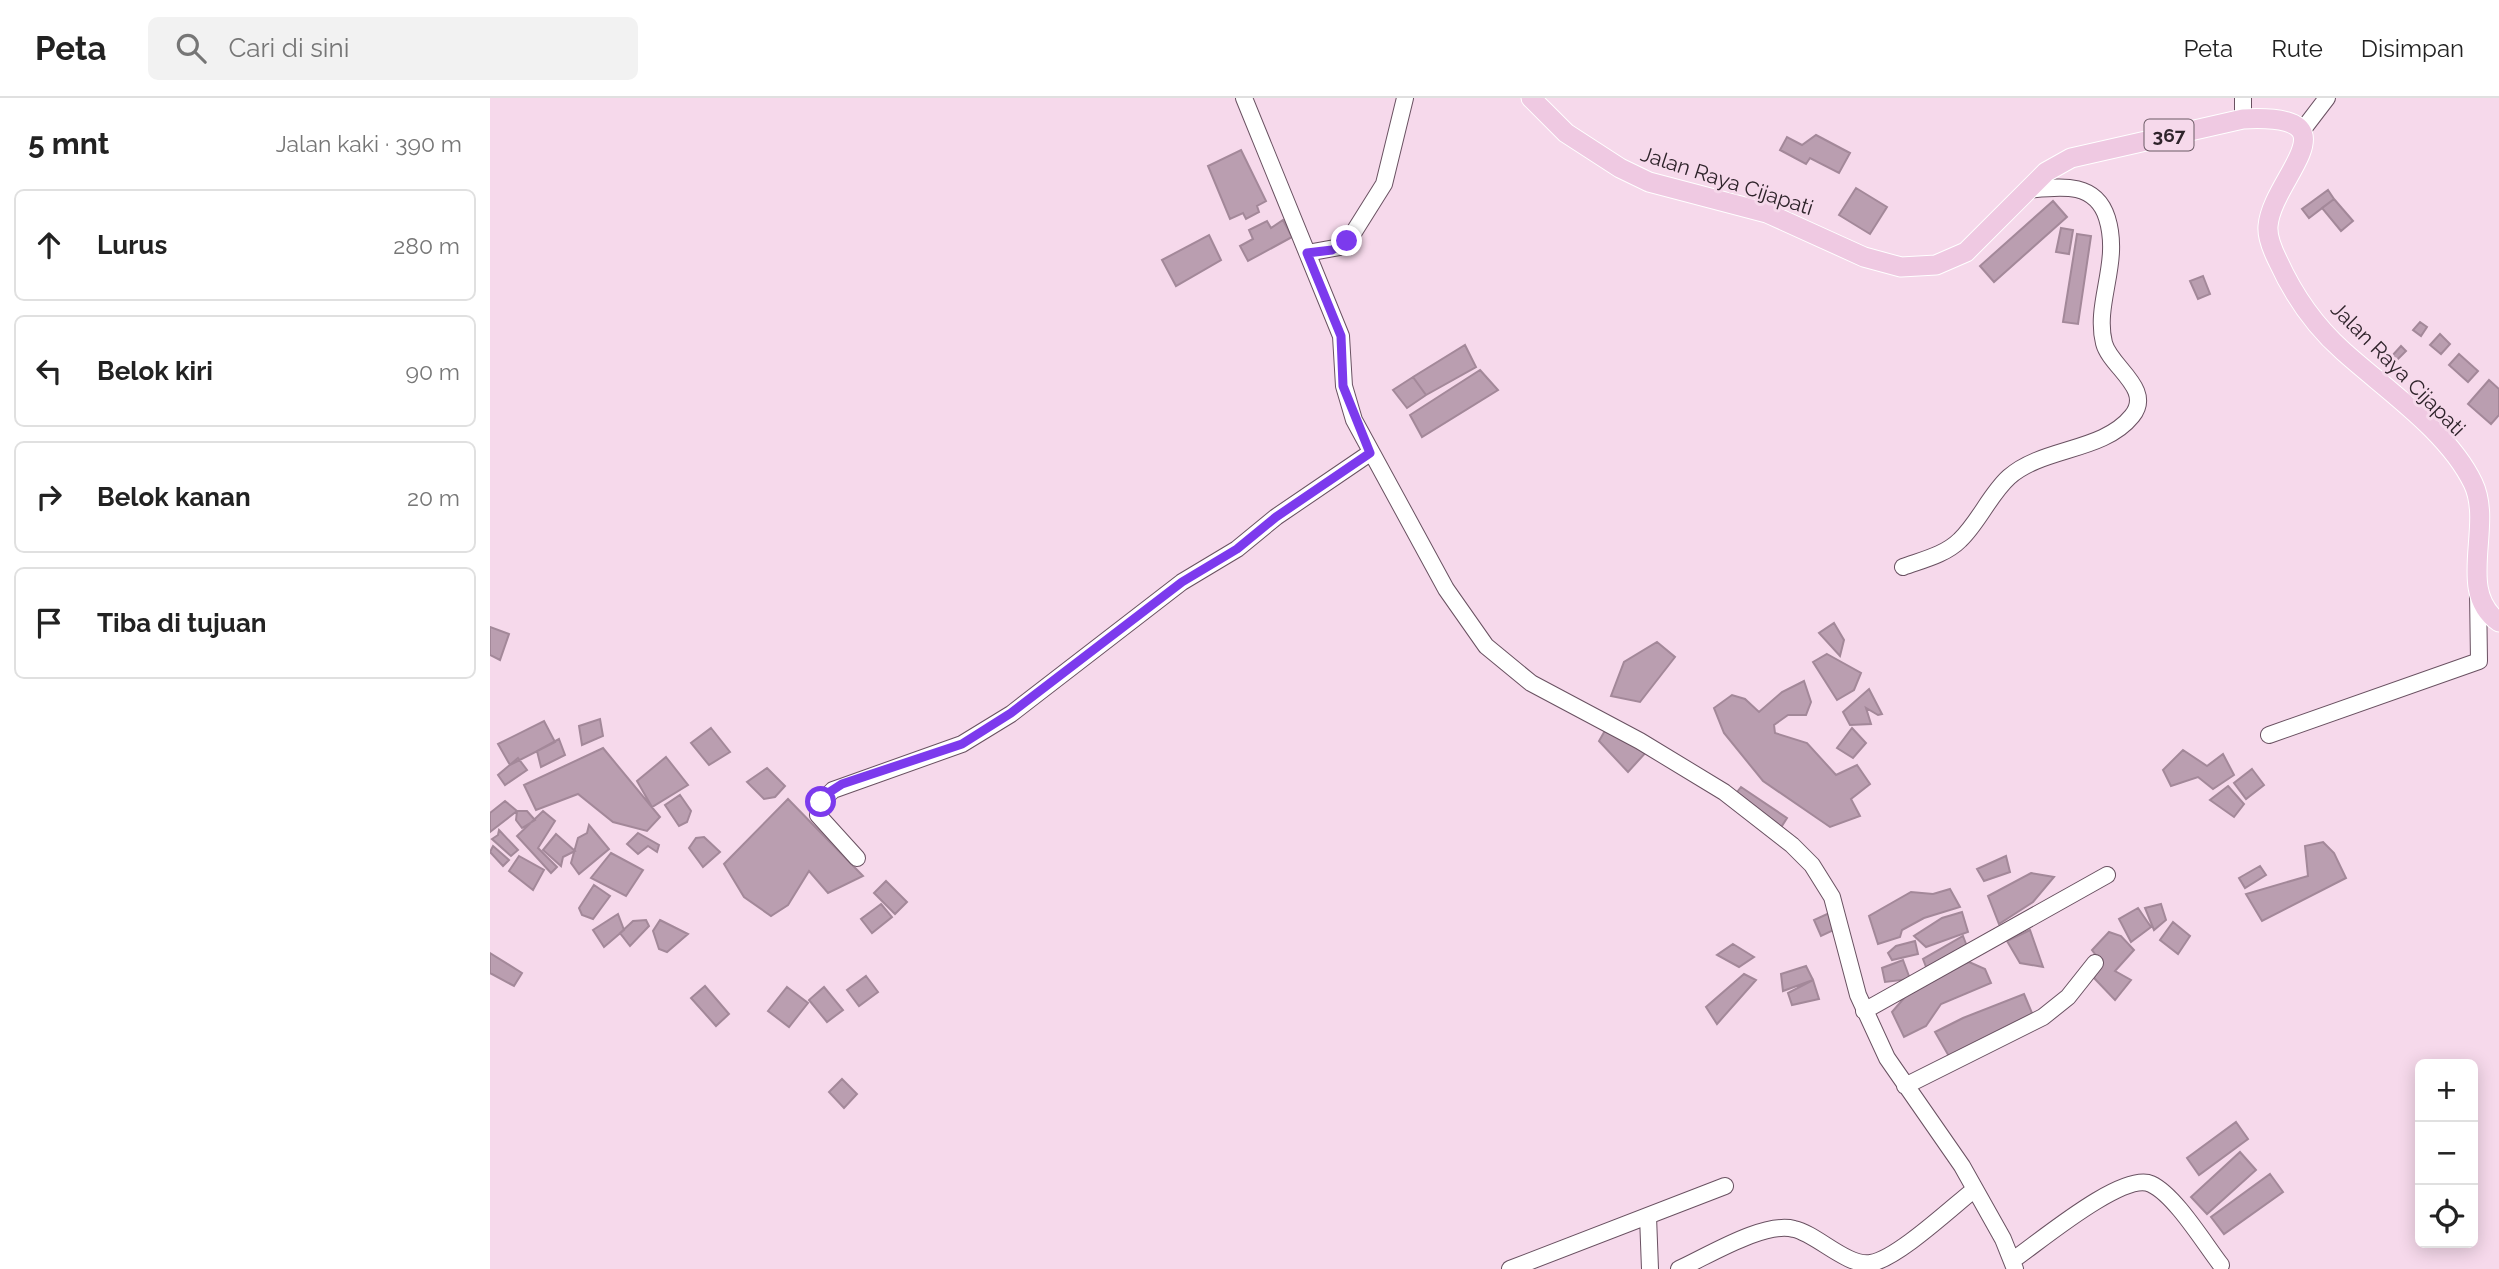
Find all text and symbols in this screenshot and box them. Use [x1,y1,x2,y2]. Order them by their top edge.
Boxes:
search box [148,17,638,80]
text: Peta [35,29,106,68]
icon: search [172,29,210,67]
text: Cari di sini [228,33,349,63]
text: Peta [2183,34,2233,63]
text: Rute [2271,34,2323,63]
text: Disimpan [2361,34,2464,63]
road number: 367 [2144,120,2194,150]
text: 5 mnt [28,126,109,161]
text: Jalan kaki · 390 m [276,130,462,157]
street label: Jalan Raya Cijapati [1638,141,1817,220]
route end [1331,225,1362,256]
icon: ahead [30,226,68,264]
text: Lurus [97,230,167,260]
text: 280 m [393,232,460,259]
street label: Jalan Raya Cijapati [2326,296,2471,441]
icon: left [30,352,68,390]
text: Belok kiri [97,356,213,386]
text: 90 m [405,358,460,385]
icon: right [30,478,68,516]
text: Belok kanan [97,482,251,512]
text: 20 m [407,484,460,511]
icon: arrive [30,604,68,642]
text: Tiba di tujuan [97,608,267,638]
route start [805,786,836,817]
map controls [2415,1059,2478,1248]
button: + [2415,1059,2478,1122]
button: − [2415,1122,2478,1185]
button: locate [2415,1185,2478,1248]

